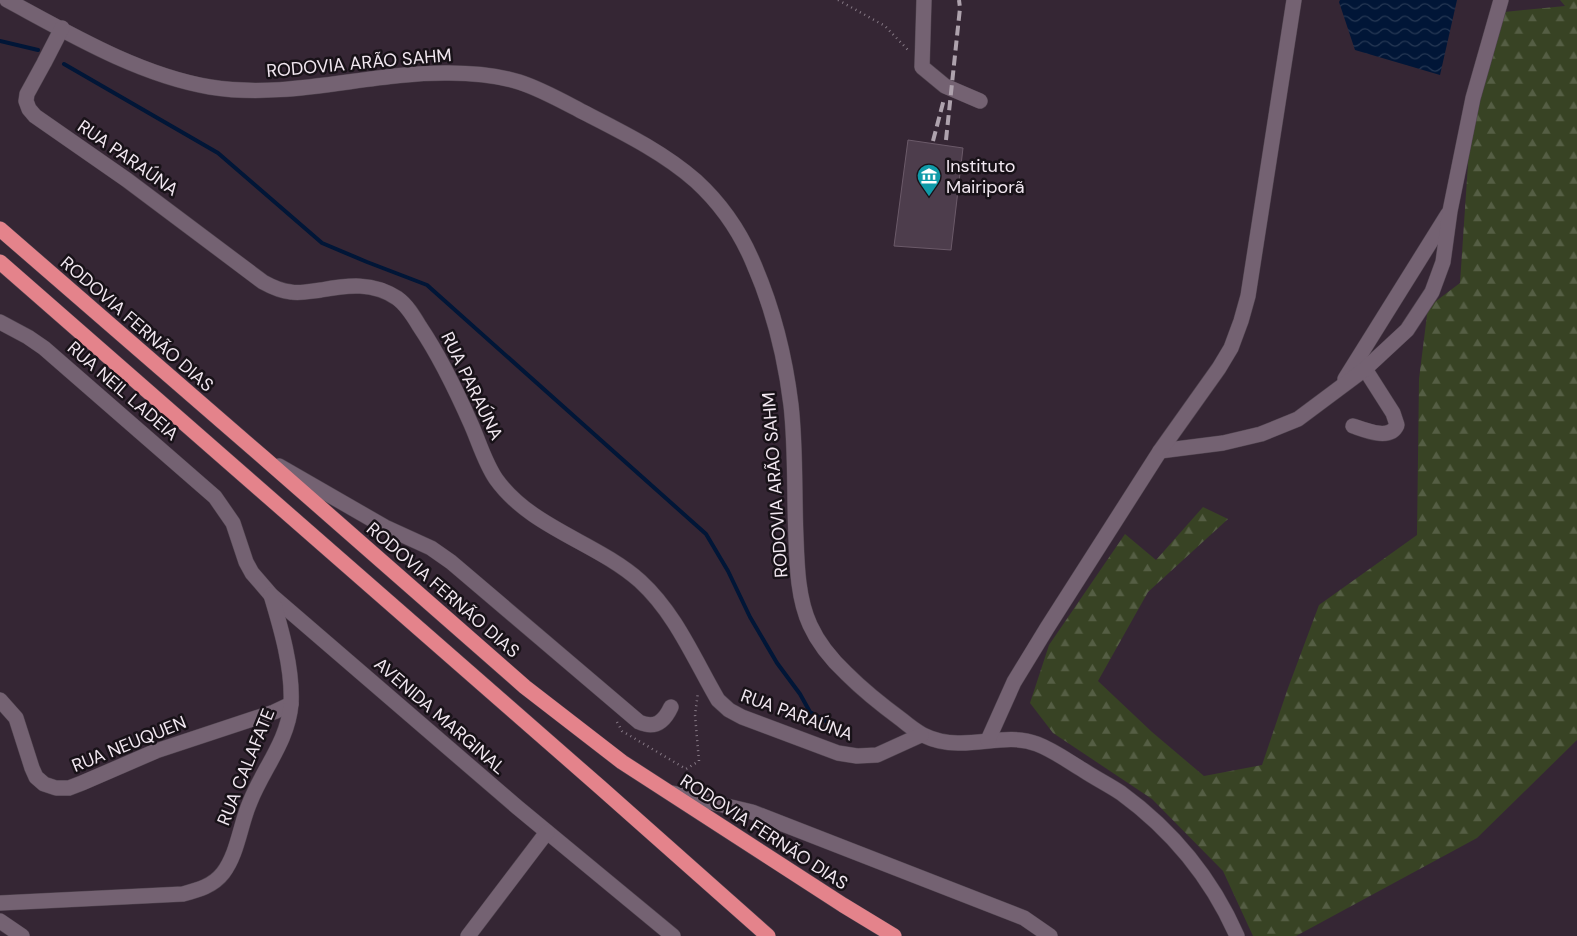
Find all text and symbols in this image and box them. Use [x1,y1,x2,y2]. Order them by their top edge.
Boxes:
street label: RODOVIA ARÃO SAHM [265,43,453,83]
street label: RUA PARAÚNA [73,114,183,202]
place label: Instituto Mairiporã [946,154,1025,199]
museum icon: Instituto Mairiporã [916,163,942,197]
street label: RODOVIA FERNÃO DIAS [55,251,219,397]
street label: RUA PARAÚNA [435,328,509,444]
street label: RUA NEIL LADEIA [62,336,184,446]
street label: RODOVIA ARÃO SAHM [757,391,793,579]
street label: RODOVIA FERNÃO DIAS [361,517,525,663]
street label: AVENIDA MARGINAL [369,652,511,780]
street label: RUA PARAÚNA [738,684,856,746]
street label: RUA CALAFATE [212,705,280,829]
street label: RUA NEUQUEN [68,710,190,778]
street label: RODOVIA FERNÃO DIAS [676,769,852,895]

